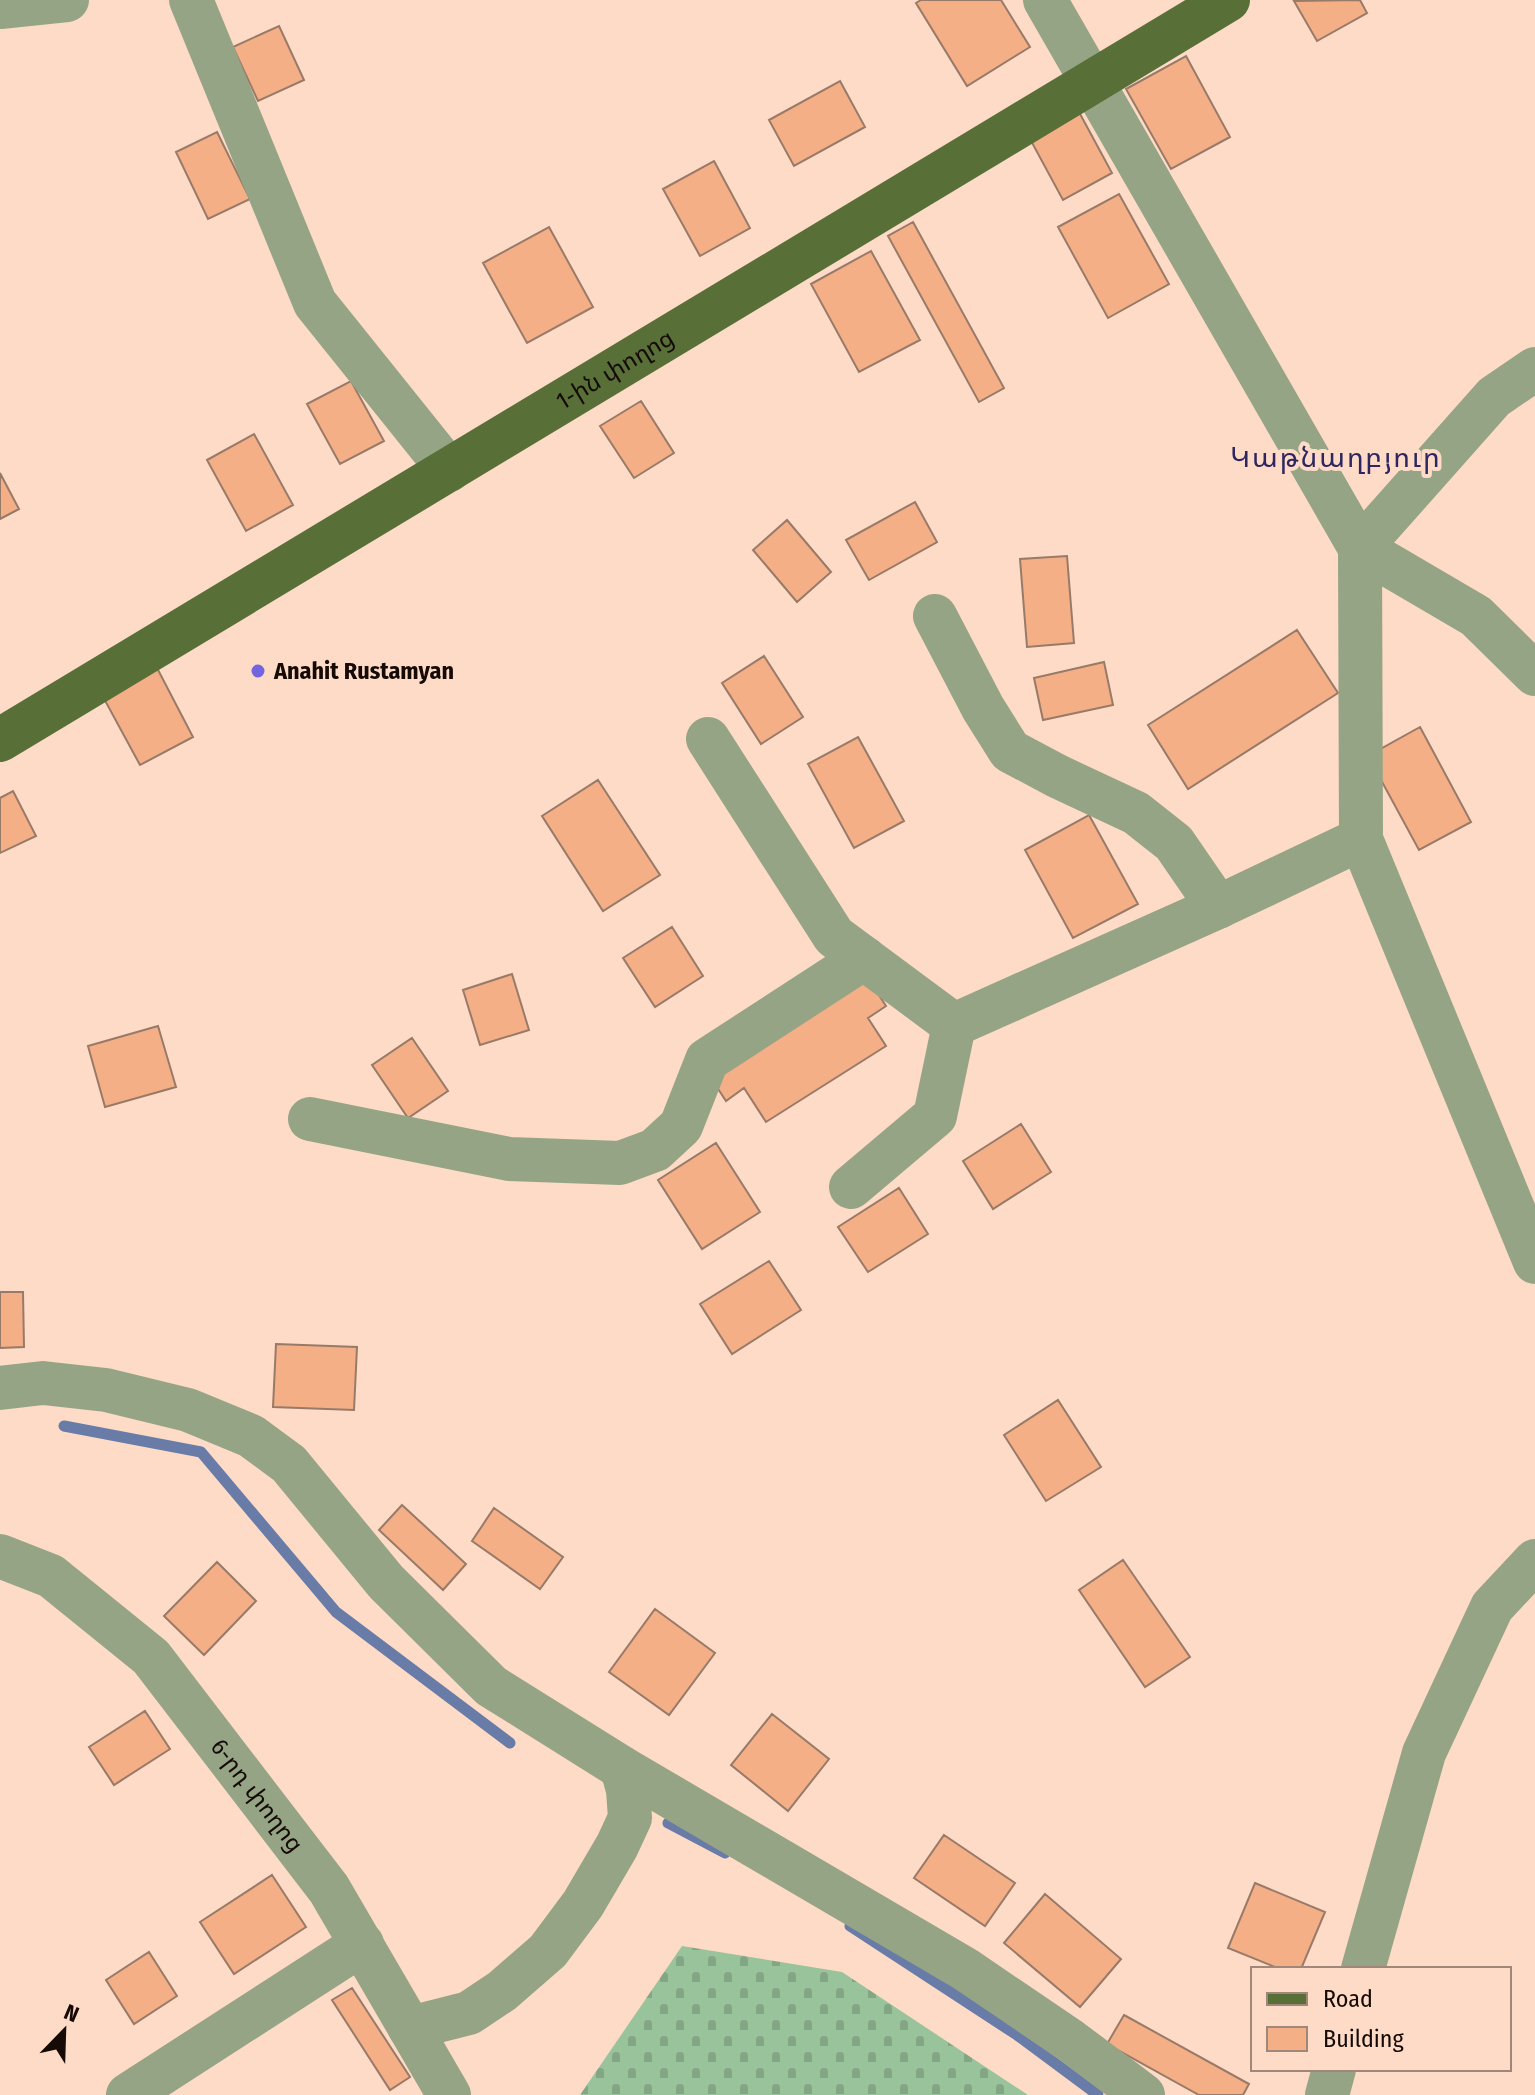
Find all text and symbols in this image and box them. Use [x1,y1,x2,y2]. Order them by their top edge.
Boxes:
street label: 1-ին փողոց [551,323,679,415]
district label: Կաթնաղբյուր [1230,441,1442,474]
place label: Anahit Rustamyan [273,657,454,685]
marker: Anahit Rustamyan [249,662,267,680]
street label: 6-րդ փողոց [205,1733,310,1858]
legend [1251,1967,1511,2071]
text: Road [1323,1985,1373,2013]
north arrow [24,1991,104,2071]
text: N [60,1998,83,2028]
text: Building [1323,2025,1405,2053]

